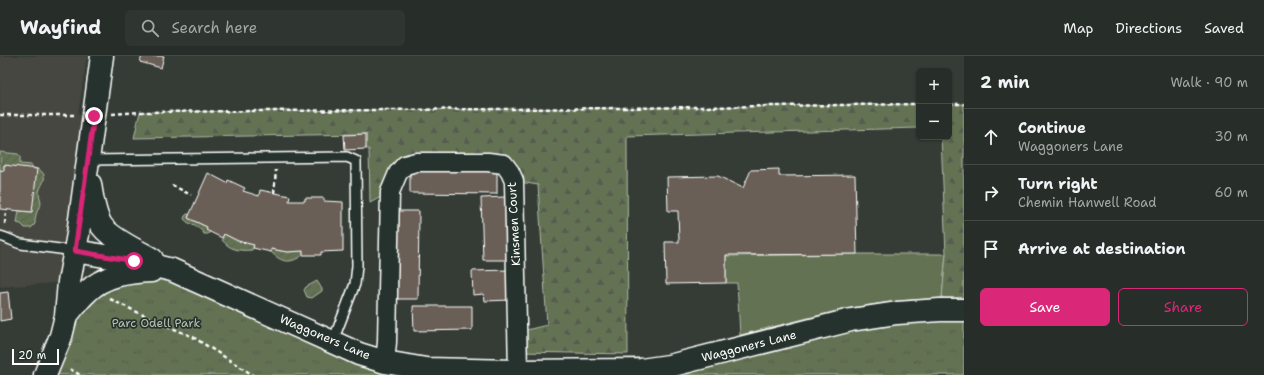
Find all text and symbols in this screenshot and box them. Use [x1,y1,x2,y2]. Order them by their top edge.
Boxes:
search box [125,10,405,46]
text: Wayfind [20,15,101,40]
icon: search [139,17,161,39]
text: Search here [171,18,257,38]
text: Map [1064,19,1094,37]
text: Directions [1116,19,1182,37]
text: Saved [1204,19,1244,37]
map controls [916,68,952,140]
button: + [916,68,952,104]
text: 2 min [980,71,1030,93]
text: Walk · 90 m [1170,74,1248,91]
button: − [916,104,952,140]
route end [85,107,103,125]
text: Continue [1018,118,1086,138]
icon: ahead [980,126,1002,148]
text: 30 m [1214,128,1248,145]
text: Waggoners Lane [1018,138,1123,155]
text: Turn right [1018,174,1098,194]
street label: Kinsmen Court [504,182,524,266]
icon: right [980,182,1002,204]
text: 60 m [1215,184,1248,201]
text: Chemin Hanwell Road [1018,194,1156,211]
icon: arrive [980,238,1002,260]
text: Arrive at destination [1018,239,1186,259]
route start [125,252,143,270]
button: Save [980,288,1110,326]
button: Share [1118,288,1248,326]
street label: Waggoners Lane [277,311,373,363]
park label: Parc Odell Park [112,315,200,331]
street label: Waggoners Lane [700,326,798,366]
scale bar [12,347,59,366]
text: 20 m [18,348,46,363]

